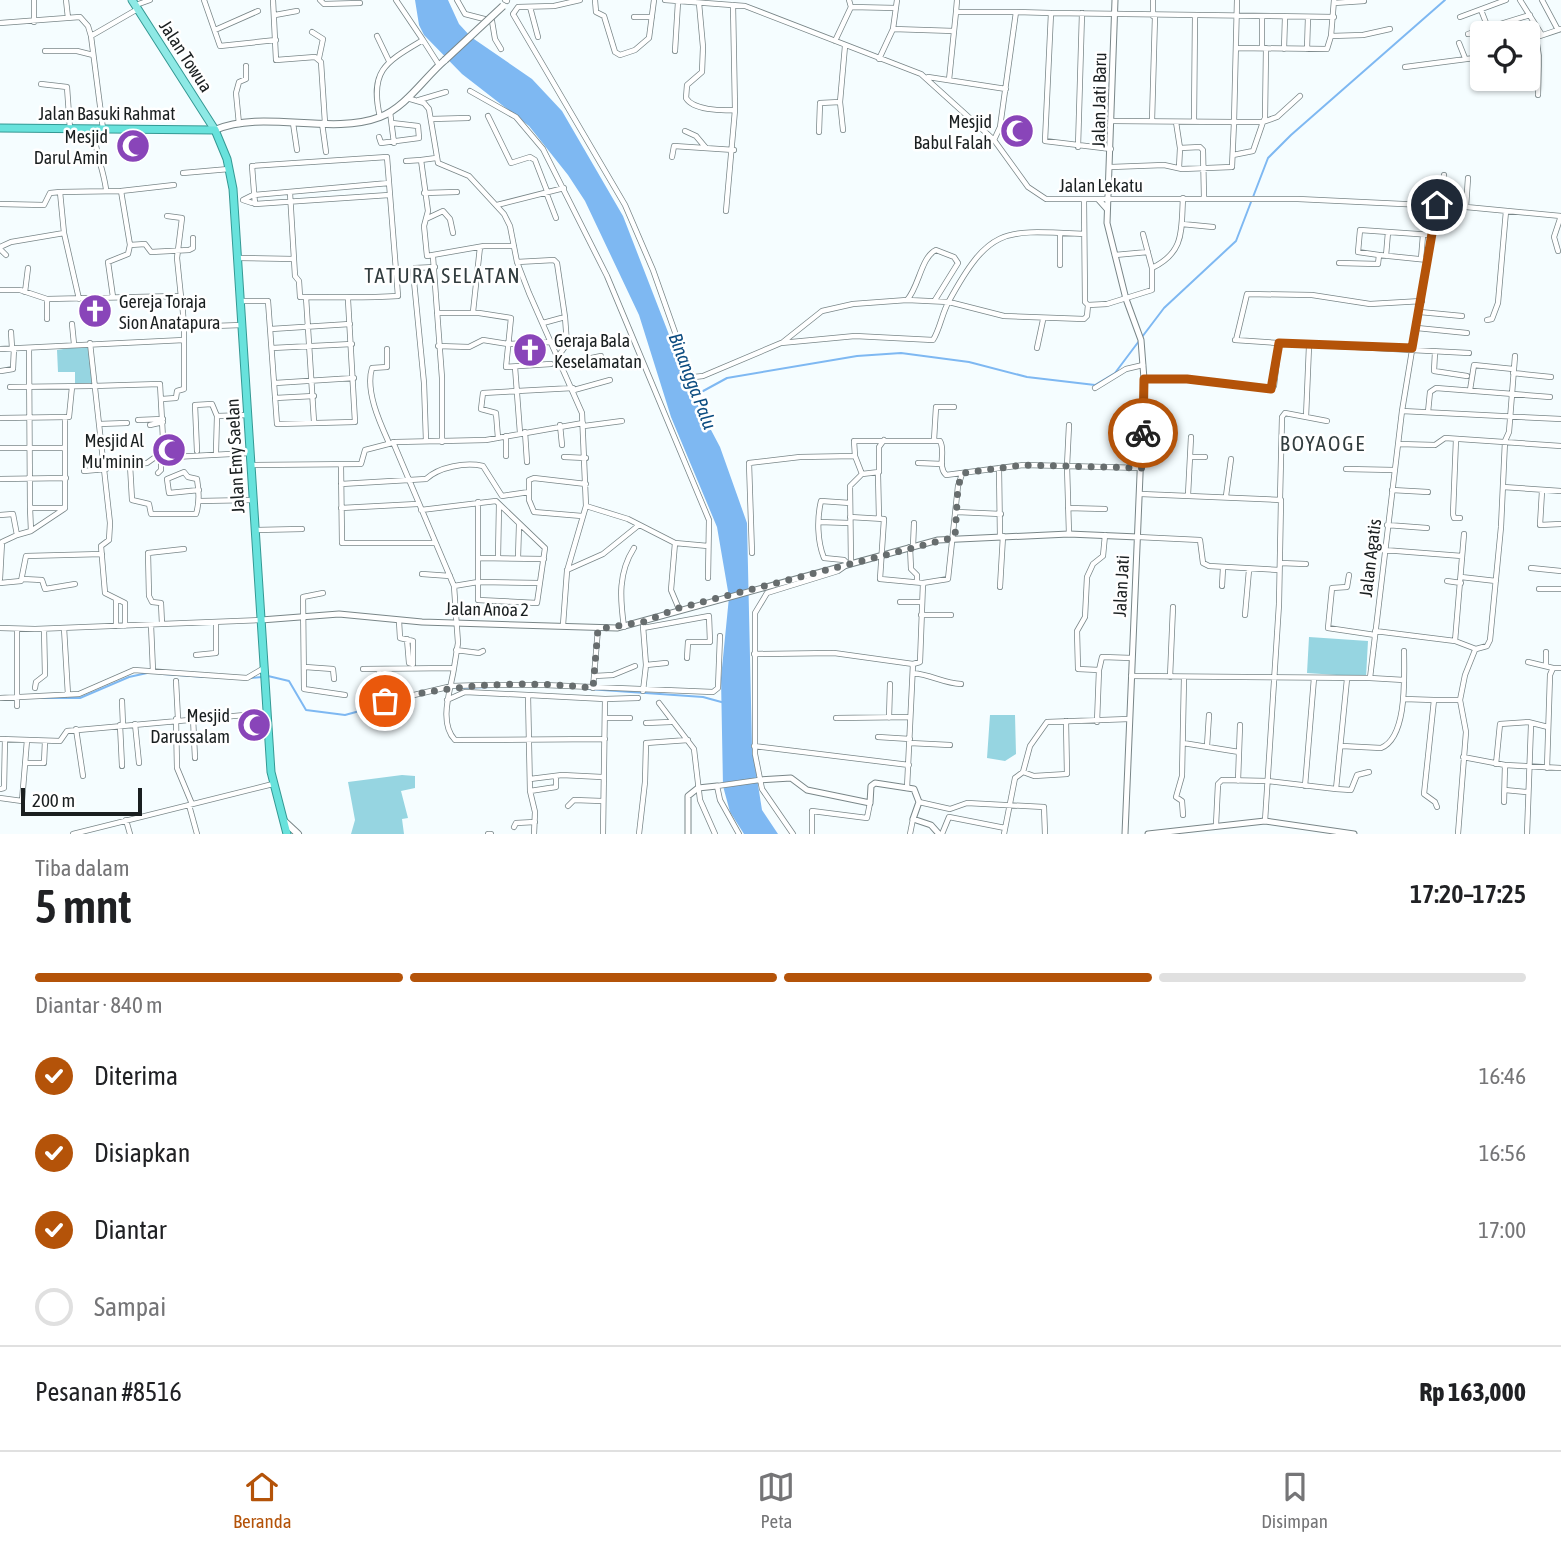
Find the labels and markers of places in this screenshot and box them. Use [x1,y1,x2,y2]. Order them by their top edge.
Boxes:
place label: Mesjid Babul Falah [914,111,992,153]
mosque icon: Mesjid Babul Falah [998,112,1036,150]
place label: Mesjid Darul Amin [34,126,108,168]
mosque icon: Mesjid Darul Amin [114,127,152,165]
pin [1407,175,1467,235]
place label: Gereja Toraja Sion Anatapura [119,291,220,333]
church icon: Gereja Toraja Sion Anatapura [76,292,114,330]
place label: Geraja Bala Keselamatan [554,330,642,372]
church icon: Geraja Bala Keselamatan [511,331,549,369]
place label: Mesjid Al Mu'minin [82,430,144,472]
mosque icon: Mesjid Al Mu'minin [150,431,188,469]
pin [355,671,415,731]
place label: Mesjid Darussalam [150,705,230,747]
mosque icon: Mesjid Darussalam [235,706,273,744]

